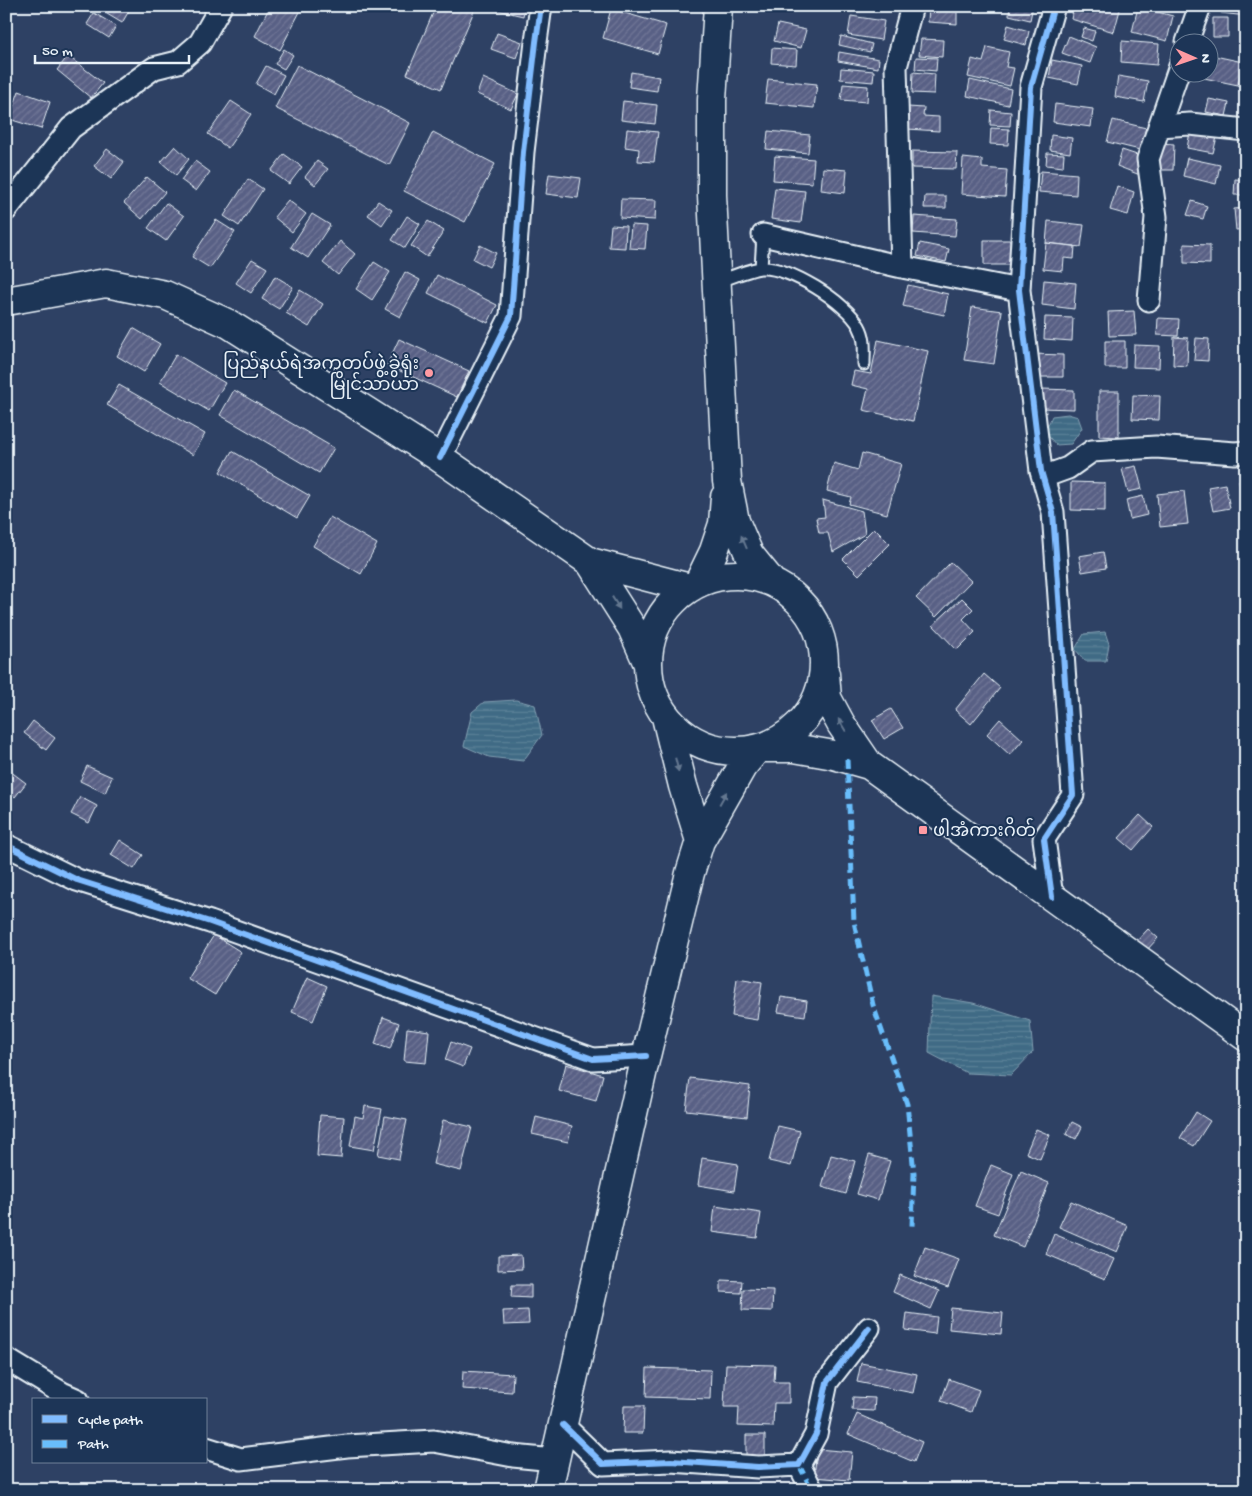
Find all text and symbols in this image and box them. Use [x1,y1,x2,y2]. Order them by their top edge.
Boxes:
scale bar [35,32,189,64]
north arrow [1170,32,1220,82]
text: 50 m [42,43,73,61]
text: N [1196,54,1213,63]
place label: ပြည်နယ်ရဲအကူတပ်ဖွဲ့ခွဲရုံး မြိုင်သာယာ [223,350,419,399]
marker: ပြည်နယ်ရဲအကူတပ်ဖွဲ့ခွဲရုံး မြိုင်သာယာ [423,367,435,379]
one-way arrow [739,535,747,549]
one-way arrow [612,596,621,610]
one-way arrow [837,718,846,731]
one-way arrow [674,757,682,772]
one-way arrow [719,791,727,806]
place label: ဖါအံကားဂိတ် [933,816,1036,843]
marker: ဖါအံကားဂိတ် [917,824,929,836]
legend [32,1398,208,1464]
text: Cycle path [78,1412,143,1430]
text: Path [77,1436,109,1454]

